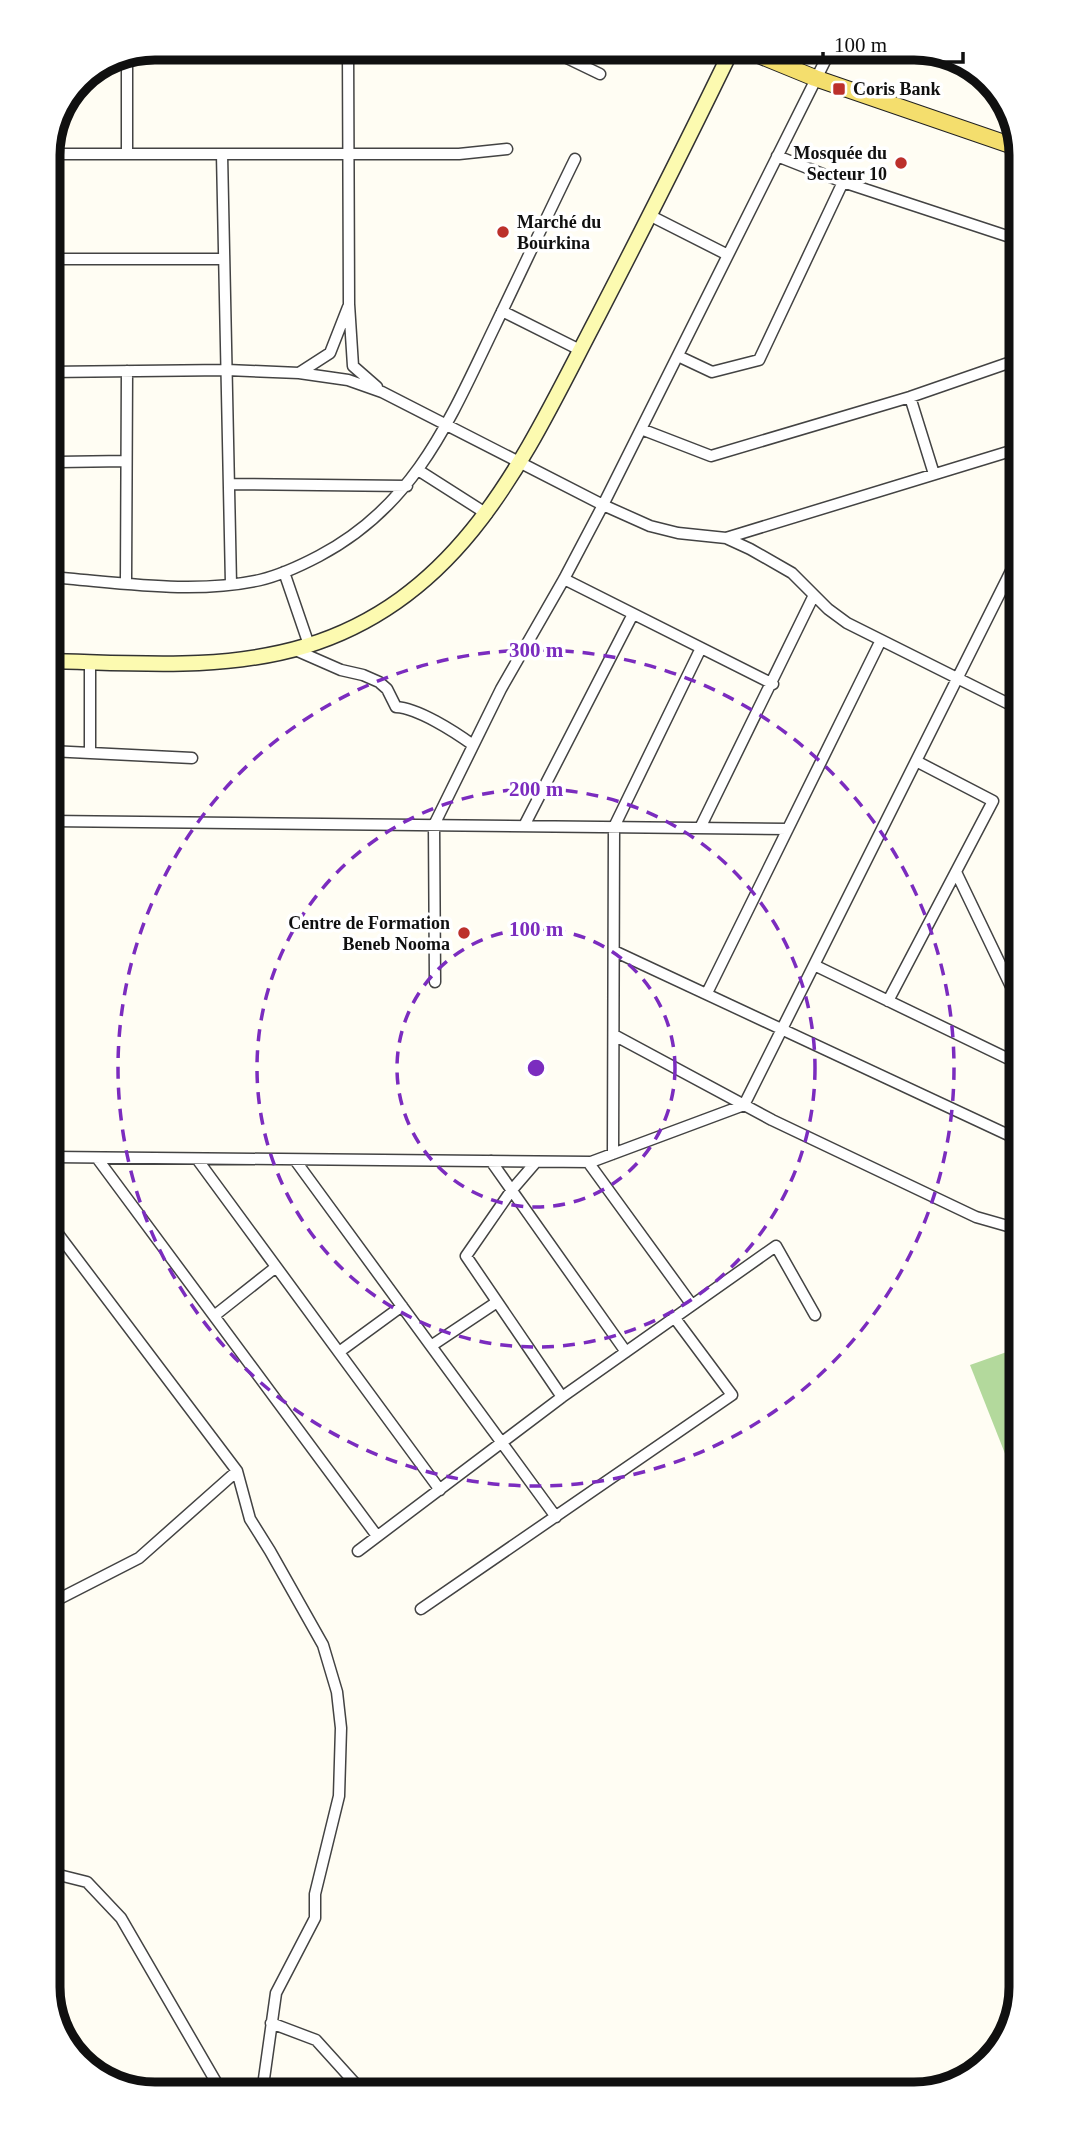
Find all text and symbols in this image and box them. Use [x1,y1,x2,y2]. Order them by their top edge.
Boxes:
scale bar [823,21,963,65]
text: 100 m [834,33,887,57]
place label: Coris Bank [853,79,941,99]
marker: Coris Bank [831,81,847,97]
place label: Mosquée du Secteur 10 [793,143,887,184]
marker: Mosquée du Secteur 10 [893,155,909,171]
place label: Marché du Bourkina [517,212,601,253]
marker: Marché du Bourkina [495,224,511,240]
text: 300 m [509,638,564,662]
text: 200 m [509,777,564,801]
place label: Centre de Formation Beneb Nooma [288,913,450,954]
text: 100 m [509,917,564,941]
marker: Centre de Formation Beneb Nooma [456,925,472,941]
centre of rings [524,1056,548,1080]

